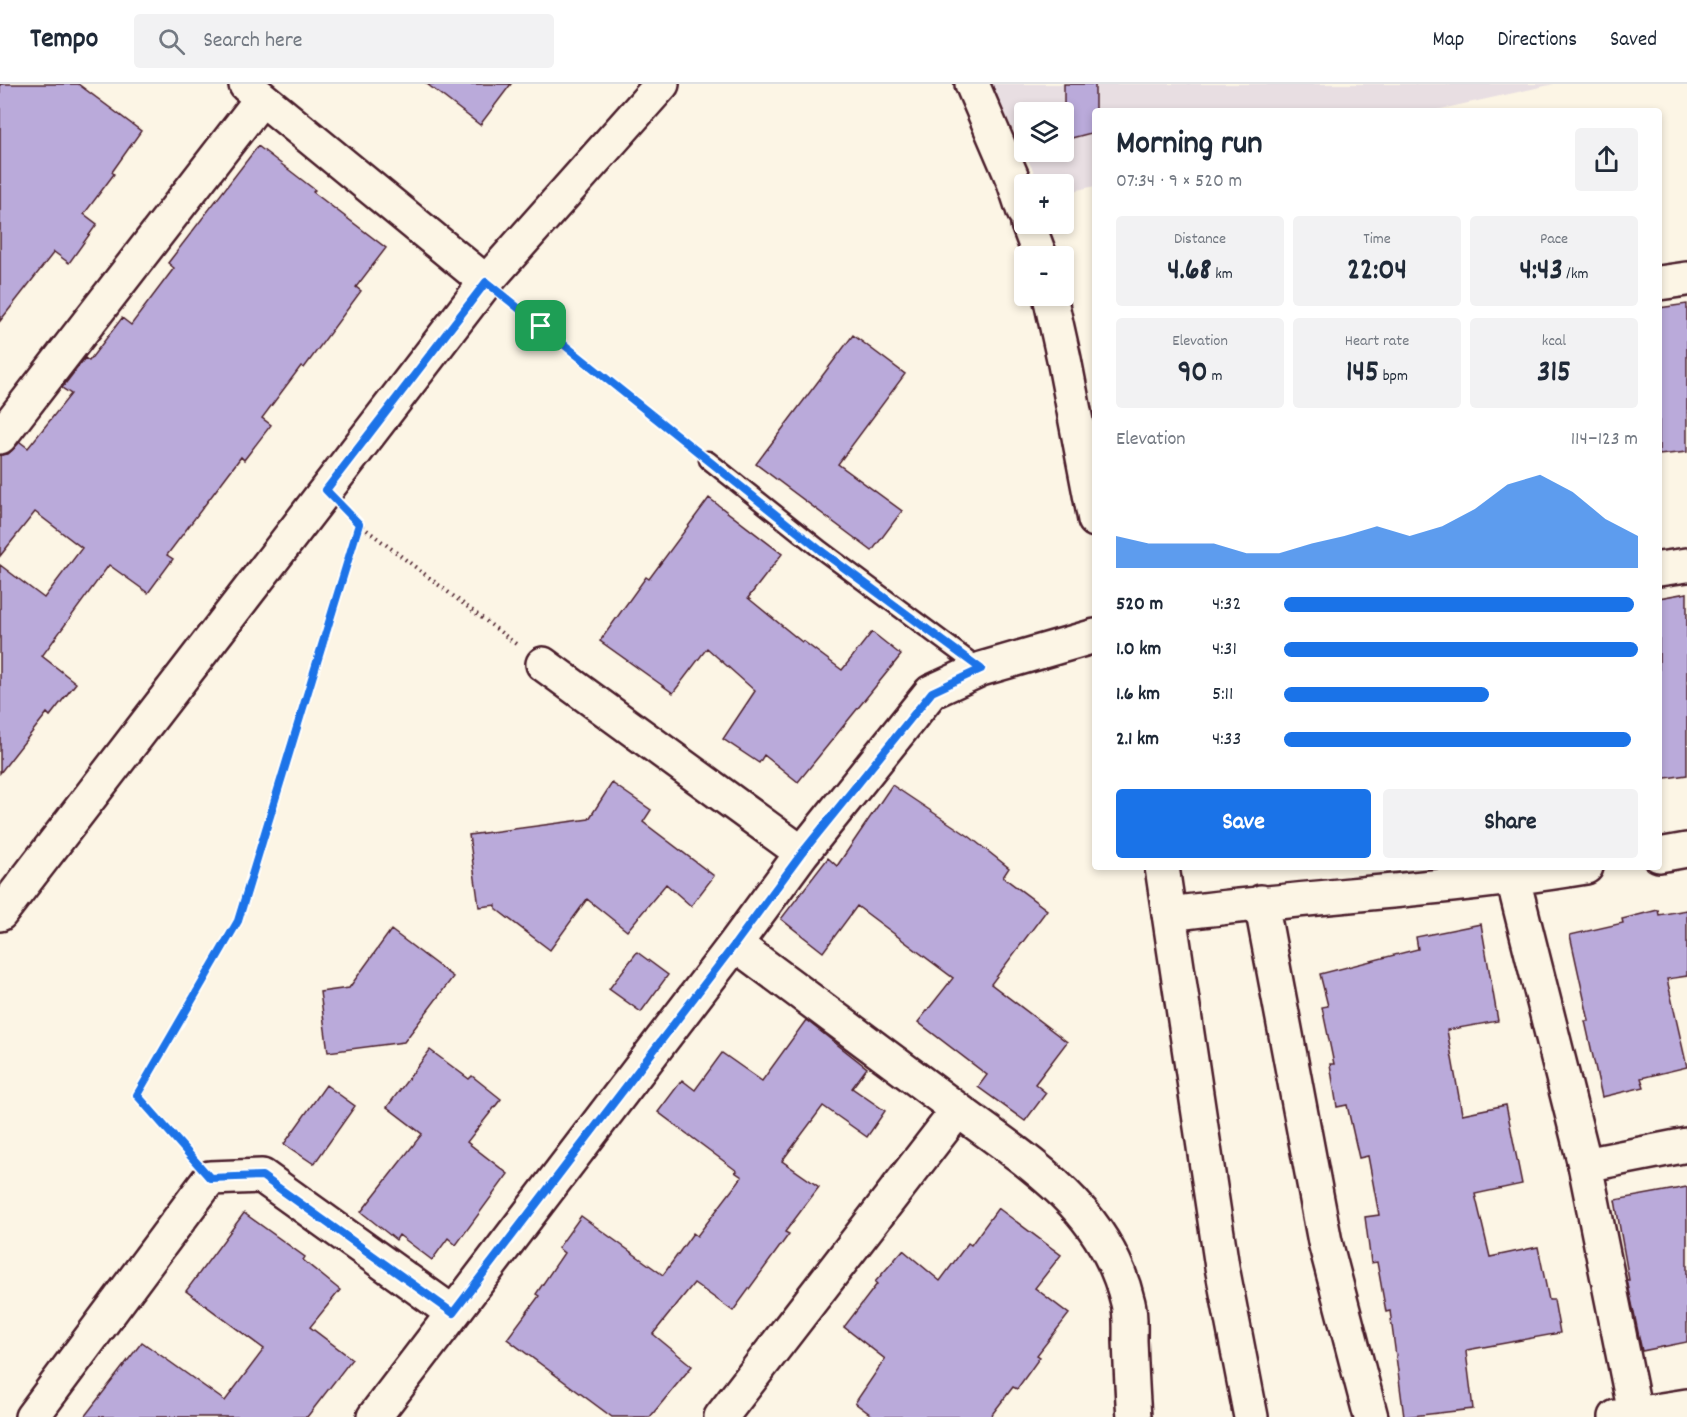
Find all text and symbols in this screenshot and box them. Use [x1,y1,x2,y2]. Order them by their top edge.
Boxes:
search box [134,14,554,68]
text: Tempo [30,21,98,61]
icon: search [155,25,188,58]
text: Search here [203,26,303,57]
text: Map [1433,26,1464,56]
text: Directions [1497,26,1577,56]
text: Saved [1610,26,1657,56]
map controls [1014,102,1074,306]
button: layers [1014,102,1074,162]
text: Morning run [1116,122,1263,169]
button: share [1575,128,1638,191]
text: 07:34 · 9 × 520 m [1116,168,1242,196]
button: + [1014,174,1074,234]
text: Distance [1174,228,1226,251]
text: Time [1363,228,1391,251]
text: Pace [1540,228,1568,251]
button: − [1014,246,1074,306]
text: 4.68 [1167,251,1211,294]
text: 22:04 [1347,251,1407,294]
text: 4:43 [1520,251,1563,294]
text: km [1211,263,1233,286]
text: /km [1563,263,1588,286]
pin [515,300,566,351]
icon: arrive [524,309,557,342]
text: Elevation [1172,330,1228,353]
text: Heart rate [1345,330,1409,353]
text: kcal [1542,330,1566,353]
text: 90 [1178,353,1208,396]
text: 145 [1346,353,1379,396]
text: 315 [1537,353,1571,396]
text: m [1208,365,1222,388]
text: bpm [1379,365,1408,388]
text: Elevation [1116,426,1186,454]
text: 114–123 m [1571,426,1638,454]
text: 520 m [1116,591,1163,619]
text: 4:32 [1212,591,1241,619]
text: 1.0 km [1116,636,1161,664]
text: 4:31 [1212,636,1237,664]
text: 1.6 km [1116,681,1160,709]
text: 5:11 [1212,681,1233,709]
text: 2.1 km [1116,726,1159,754]
text: 4:33 [1212,726,1241,754]
button: Save [1116,789,1371,858]
button: Share [1383,789,1638,858]

